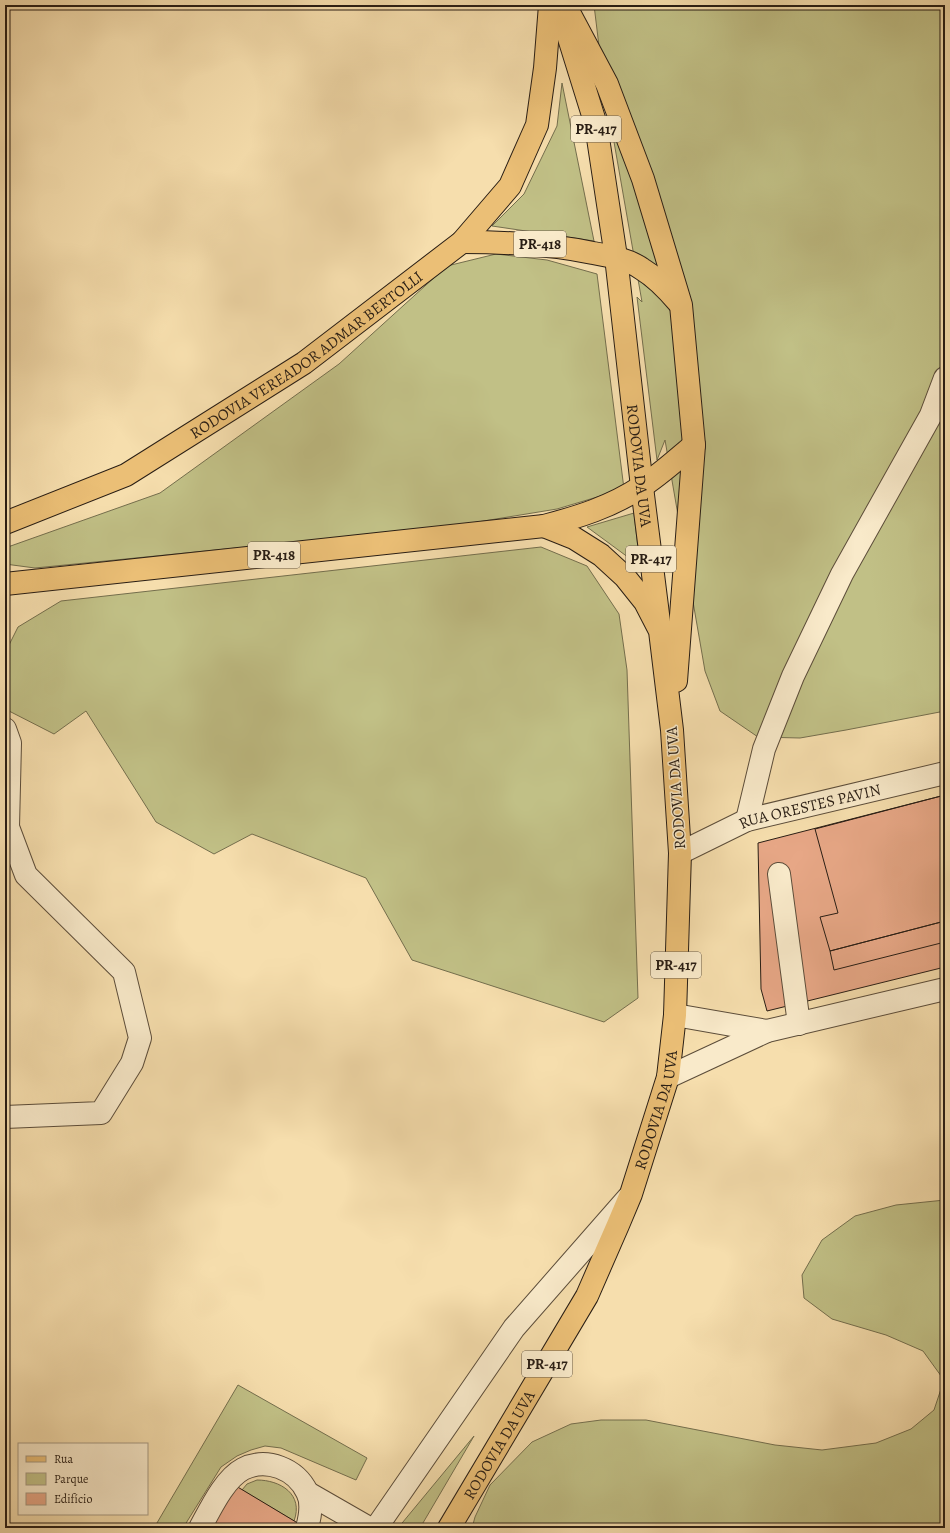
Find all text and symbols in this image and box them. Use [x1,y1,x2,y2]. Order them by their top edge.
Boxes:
road number: PR-417 [571,116,621,142]
road number: PR-418 [514,231,566,257]
street label: RODOVIA VEREADOR ADMAR BERTOLLI [186,266,428,444]
street label: RODOVIA DA UVA [621,403,657,529]
road number: PR-418 [248,542,300,568]
road number: PR-417 [626,546,676,572]
street label: RODOVIA DA UVA [661,725,691,850]
street label: RUA ORESTES PAVIN [735,779,883,835]
road number: PR-417 [651,952,701,978]
street label: RODOVIA DA UVA [629,1048,683,1173]
road number: PR-417 [522,1351,572,1377]
street label: RODOVIA DA UVA [458,1386,541,1504]
legend [18,1443,148,1515]
text: Rua [54,1451,73,1467]
text: Parque [54,1471,89,1487]
text: Edifício [54,1491,92,1507]

